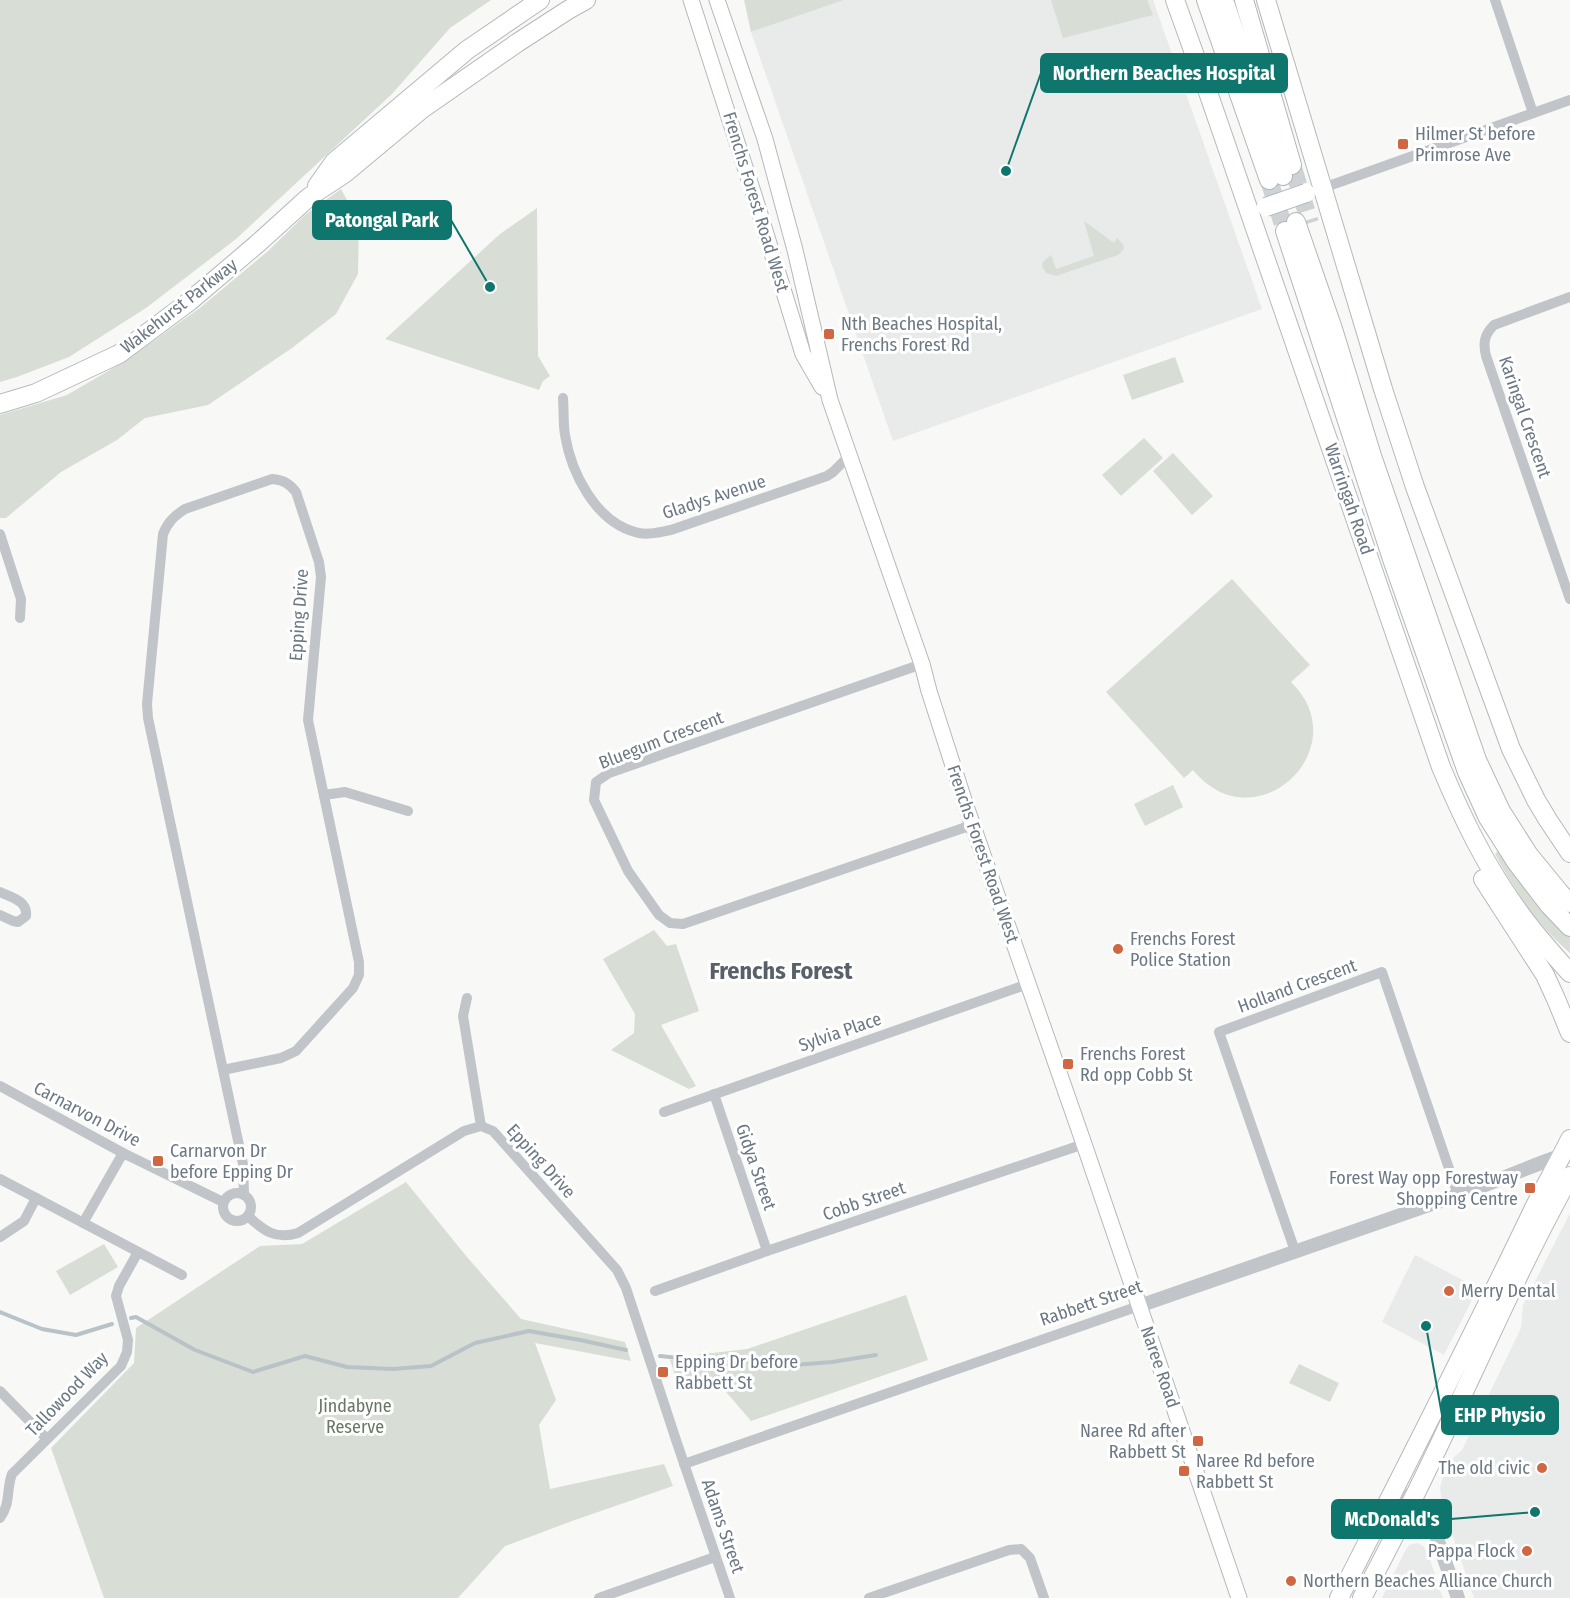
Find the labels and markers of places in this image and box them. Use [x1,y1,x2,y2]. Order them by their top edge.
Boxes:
callout: Northern Beaches Hospital [1041,54,1287,92]
place label: Hilmer St before Primrose Ave [1415,123,1536,166]
marker: Hilmer St before Primrose Ave [1396,137,1410,151]
callout: Patongal Park [313,201,451,239]
place label: Nth Beaches Hospital, Frenchs Forest Rd [841,313,1002,356]
marker: Nth Beaches Hospital, Frenchs Forest Rd [822,327,836,341]
place label: Frenchs Forest Police Station [1130,928,1236,971]
marker: Frenchs Forest Police Station [1111,942,1125,956]
place label: Frenchs Forest Rd opp Cobb St [1080,1043,1193,1086]
marker: Frenchs Forest Rd opp Cobb St [1061,1057,1075,1071]
place label: Carnarvon Dr before Epping Dr [170,1140,294,1183]
marker: Carnarvon Dr before Epping Dr [151,1154,165,1168]
place label: Forest Way opp Forestway Shopping Centre [1329,1167,1518,1210]
marker: Forest Way opp Forestway Shopping Centre [1523,1181,1537,1195]
place label: Merry Dental [1461,1280,1556,1302]
marker: Merry Dental [1442,1284,1456,1298]
place label: Epping Dr before Rabbett St [675,1351,798,1394]
marker: Epping Dr before Rabbett St [656,1365,670,1379]
callout: EHP Physio [1442,1396,1558,1434]
place label: Naree Rd after Rabbett St [1080,1420,1187,1463]
marker: Naree Rd after Rabbett St [1191,1434,1205,1448]
place label: Naree Rd before Rabbett St [1196,1450,1315,1493]
place label: The old civic [1439,1457,1530,1479]
marker: The old civic [1535,1461,1549,1475]
marker: Naree Rd before Rabbett St [1177,1464,1191,1478]
callout: McDonald's [1332,1500,1451,1538]
place label: Pappa Flock [1428,1540,1516,1562]
marker: Pappa Flock [1520,1544,1534,1558]
place label: Northern Beaches Alliance Church [1303,1570,1552,1592]
marker: Northern Beaches Alliance Church [1284,1574,1298,1588]

